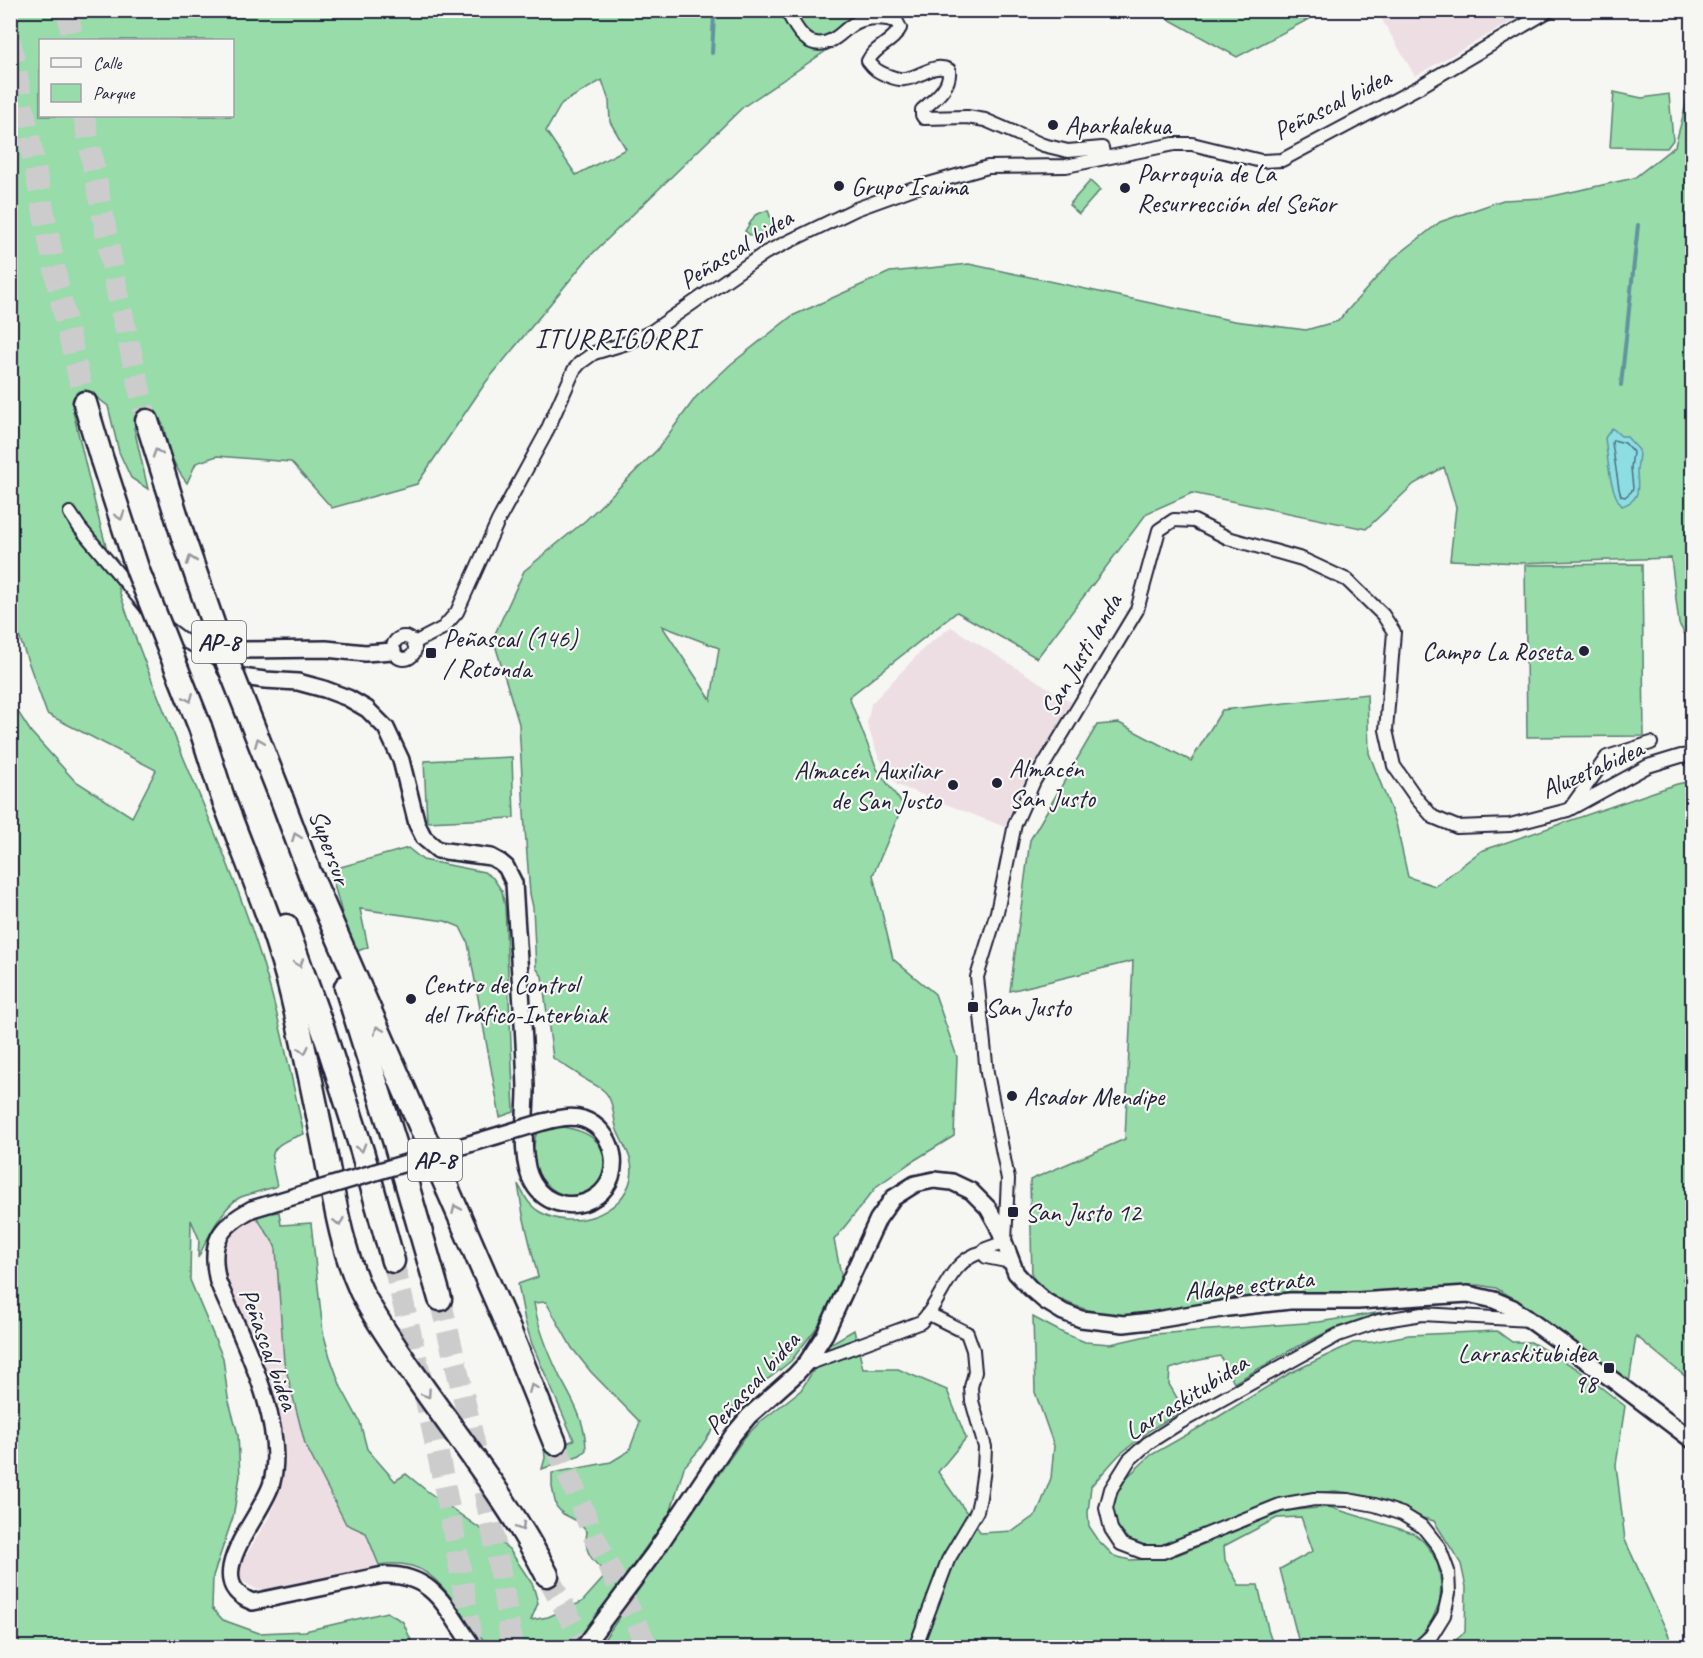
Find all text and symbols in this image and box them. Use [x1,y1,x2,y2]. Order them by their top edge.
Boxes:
legend [39,39,234,117]
text: Calle [93,52,122,74]
street label: Peñascal bidea [1268,60,1398,148]
text: Parque [93,82,135,104]
place label: Aparkalekua [1065,109,1172,142]
marker: Aparkalekua [1046,118,1060,132]
place label: Parroquia de La Resurrección del Señor [1137,157,1339,220]
place label: Grupo Isaima [851,170,969,203]
marker: Grupo Isaima [832,179,846,193]
marker: Parroquia de La Resurrección del Señor [1118,181,1132,195]
street label: Peñascal bidea [673,200,800,297]
district label: ITURRIGORRI [535,321,703,356]
one-way arrow [152,448,164,459]
one-way arrow [113,510,125,521]
one-way arrow [185,555,198,566]
street label: San Justi landa [1033,586,1130,722]
road number: AP-8 [192,621,246,663]
place label: Peñascal (146) / Rotonda [443,622,579,685]
place label: Campo La Roseta [1422,635,1574,668]
marker: Campo La Roseta [1577,644,1591,658]
marker: Peñascal (146) / Rotonda [424,646,438,660]
one-way arrow [181,692,194,703]
street label: Aluzetabidea [1536,731,1650,806]
one-way arrow [254,737,266,748]
place label: Almacén San Justo [1009,752,1097,815]
place label: Almacén Auxiliar de San Justo [794,754,944,817]
marker: Almacén San Justo [990,776,1004,790]
marker: Almacén Auxiliar de San Justo [946,778,960,792]
street label: Supersur [301,805,360,891]
one-way arrow [291,833,304,843]
one-way arrow [292,957,305,968]
place label: Centro de Control del Tráfico-Interbiak [423,968,609,1031]
place label: San Justo [985,991,1073,1024]
marker: Centro de Control del Tráfico-Interbiak [404,992,418,1006]
marker: San Justo [966,1000,980,1014]
one-way arrow [374,1026,386,1037]
one-way arrow [297,1045,310,1055]
place label: Asador Mendipe [1024,1080,1166,1113]
marker: Asador Mendipe [1005,1089,1019,1103]
road number: AP-8 [408,1139,462,1181]
one-way arrow [354,1142,366,1153]
place label: San Justo 12 [1025,1196,1143,1229]
one-way arrow [452,1204,464,1215]
marker: San Justo 12 [1006,1205,1020,1219]
one-way arrow [332,1217,345,1227]
street label: Aldape estrata [1183,1262,1317,1308]
street label: Peñascal bidea [232,1283,307,1416]
street label: Peñascal bidea [697,1323,808,1441]
place label: Larraskitubidea 98 [1458,1337,1599,1400]
street label: Larraskitubidea [1118,1345,1255,1448]
marker: Larraskitubidea 98 [1602,1361,1616,1375]
one-way arrow [528,1384,540,1395]
one-way arrow [420,1387,431,1398]
one-way arrow [514,1521,526,1531]

